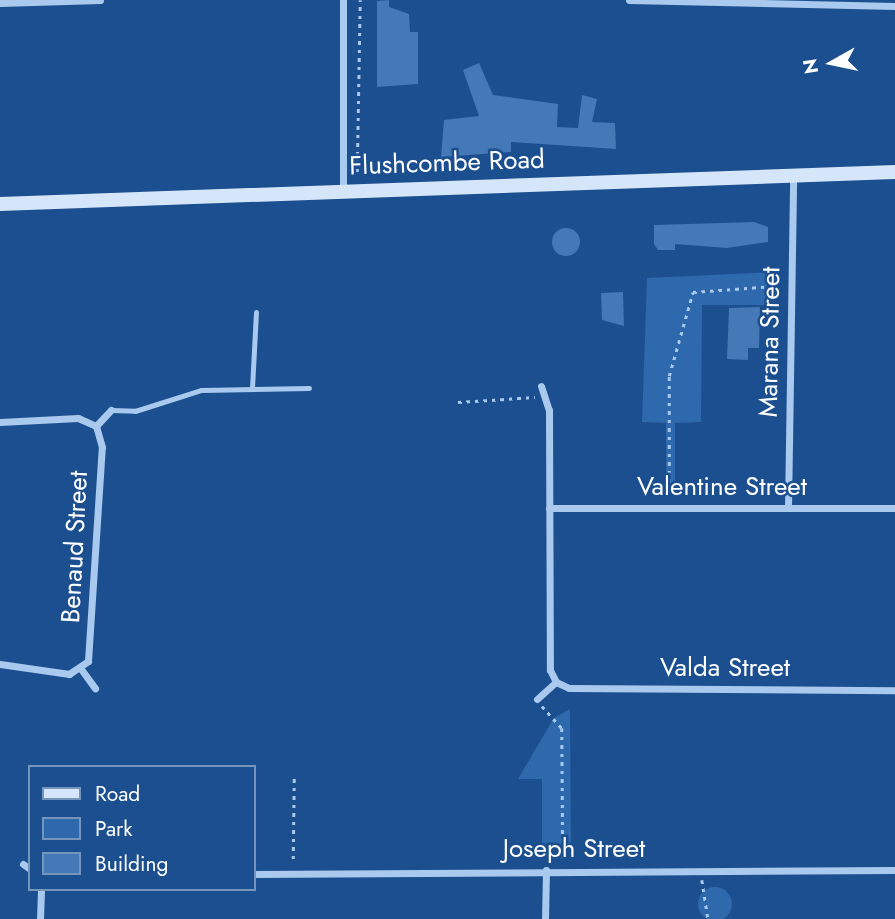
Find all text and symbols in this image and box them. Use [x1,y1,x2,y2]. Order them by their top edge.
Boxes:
north arrow [797,28,867,98]
text: N [796,57,825,76]
street label: Flushcombe Road [349,144,545,182]
street label: Marana Street [753,266,787,418]
street label: Benaud Street [55,470,95,624]
street label: Valentine Street [637,471,807,503]
street label: Valda Street [660,652,790,684]
legend [28,765,256,891]
text: Road [95,779,140,809]
text: Park [95,814,132,844]
street label: Joseph Street [503,833,645,865]
text: Building [95,849,168,879]

